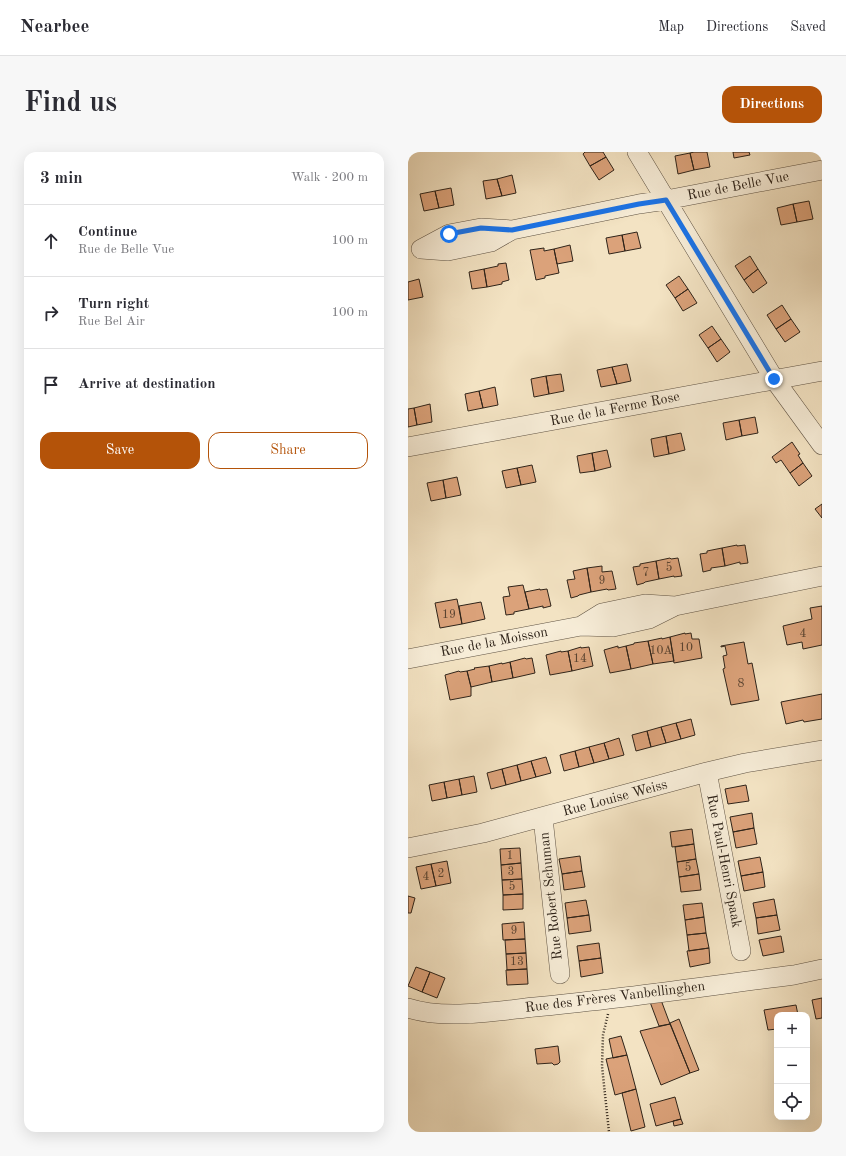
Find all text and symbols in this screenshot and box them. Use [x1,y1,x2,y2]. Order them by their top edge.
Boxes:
text: Nearbee [20,18,89,37]
text: Map [658,20,684,34]
text: Directions [706,20,768,34]
text: Saved [790,20,826,34]
button: Directions [722,86,822,123]
text: Find us [24,90,117,118]
street label: Rue de Belle Vue [686,169,790,203]
text: 3 min [40,170,83,187]
text: Walk · 200 m [291,171,368,184]
text: Continue [78,225,137,240]
route start [440,225,458,243]
icon: ahead [40,230,62,252]
text: 100 m [331,234,368,247]
text: Rue de Belle Vue [78,243,174,256]
text: Turn right [78,297,149,312]
icon: right [40,302,62,324]
text: 100 m [331,306,368,319]
text: Rue Bel Air [78,315,145,328]
route end [765,370,783,388]
icon: arrive [40,374,62,396]
text: Arrive at destination [78,377,216,392]
street label: Rue de la Ferme Rose [549,390,681,428]
button: Save [40,432,200,469]
button: Share [208,432,368,469]
house number: 5 [666,561,673,574]
house number: 7 [643,567,649,579]
house number: 9 [599,575,605,587]
house number: 19 [442,609,456,621]
street label: Rue de la Moisson [439,625,549,659]
house number: 4 [800,628,807,640]
house number: 10 [679,642,693,654]
house number: 10A [649,645,673,657]
house number: 14 [573,653,587,665]
house number: 8 [738,678,745,690]
street label: Rue Louise Weiss [561,777,669,819]
street label: Rue Paul-Henri Spaak [704,793,744,929]
street label: Rue Robert Schuman [537,831,565,961]
house number: 1 [507,850,513,862]
house number: 5 [685,861,692,874]
house number: 3 [508,866,514,878]
house number: 2 [438,868,444,880]
house number: 4 [423,871,430,883]
house number: 5 [509,880,516,893]
house number: 9 [511,925,517,937]
house number: 13 [510,956,524,968]
street label: Rue des Frères Vanbellinghen [524,979,706,1015]
map controls [774,1012,810,1120]
button: + [774,1012,810,1048]
button: − [774,1048,810,1084]
button: locate [774,1084,810,1120]

